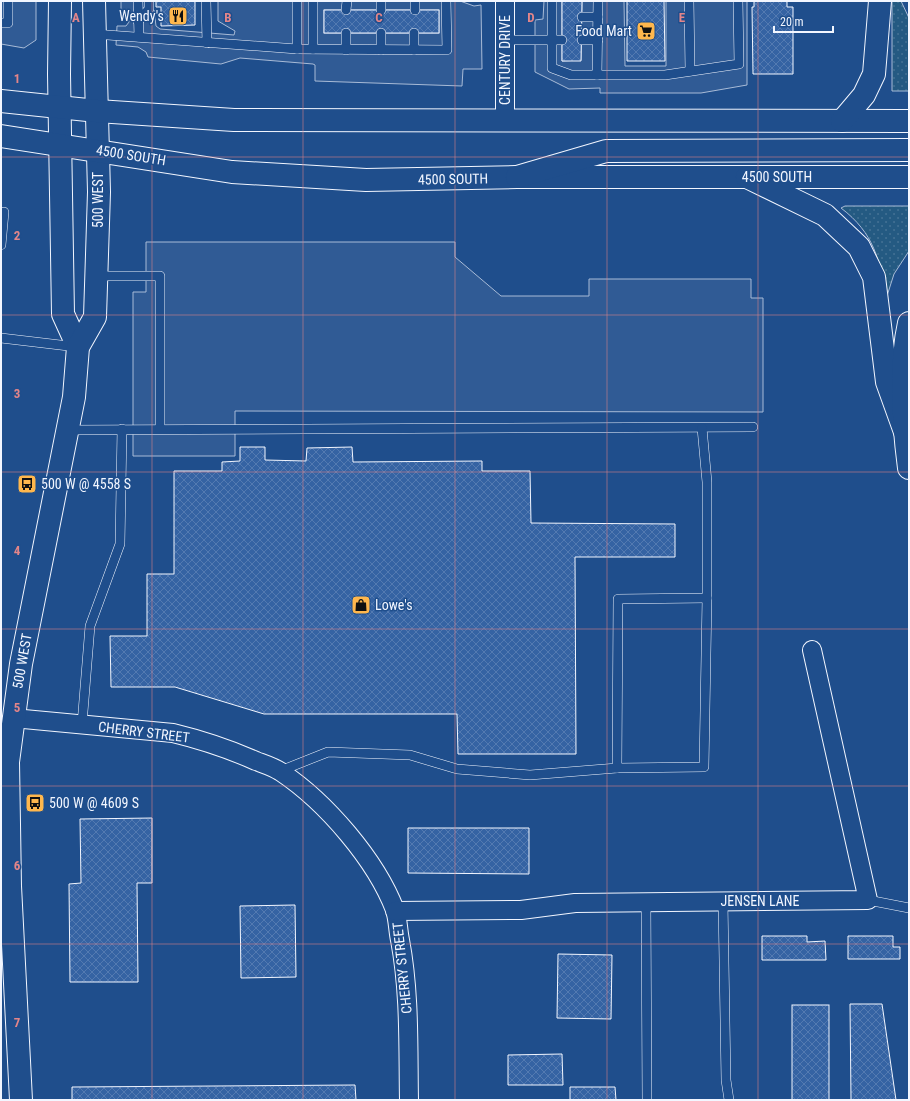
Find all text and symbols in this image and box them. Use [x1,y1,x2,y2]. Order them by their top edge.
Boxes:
restaurant icon: Wendy's [167,5,189,27]
place label: Wendy's [119,8,164,24]
scale bar [774,8,833,34]
text: A [72,10,80,25]
text: B [224,10,232,25]
text: C [375,10,383,25]
text: D [527,10,535,25]
text: E [679,10,686,25]
street label: CENTURY DRIVE [497,15,513,105]
text: 20 m [780,15,804,29]
supermarket icon: Food Mart [635,20,657,42]
place label: Food Mart [575,23,632,39]
text: 1 [14,71,20,86]
street label: 4500 SOUTH [95,142,167,168]
street label: 4500 SOUTH [742,169,812,185]
street label: 4500 SOUTH [418,170,488,188]
street label: 500 WEST [90,172,106,228]
text: 2 [14,228,21,243]
text: 3 [14,386,20,401]
bus stop icon: 500 W @ 4558 S [16,473,38,495]
place label: 500 W @ 4558 S [41,476,131,492]
text: 4 [14,543,21,558]
shop icon: Lowe's [350,594,372,616]
place label: Lowe's [375,597,413,613]
street label: 500 WEST [9,632,35,690]
text: 5 [14,700,21,715]
street label: CHERRY STREET [97,718,191,746]
bus stop icon: 500 W @ 4609 S [24,792,46,814]
place label: 500 W @ 4609 S [49,795,139,811]
text: 6 [14,858,21,873]
street label: JENSEN LANE [720,893,800,909]
street label: CHERRY STREET [389,921,415,1015]
text: 7 [14,1015,21,1030]

